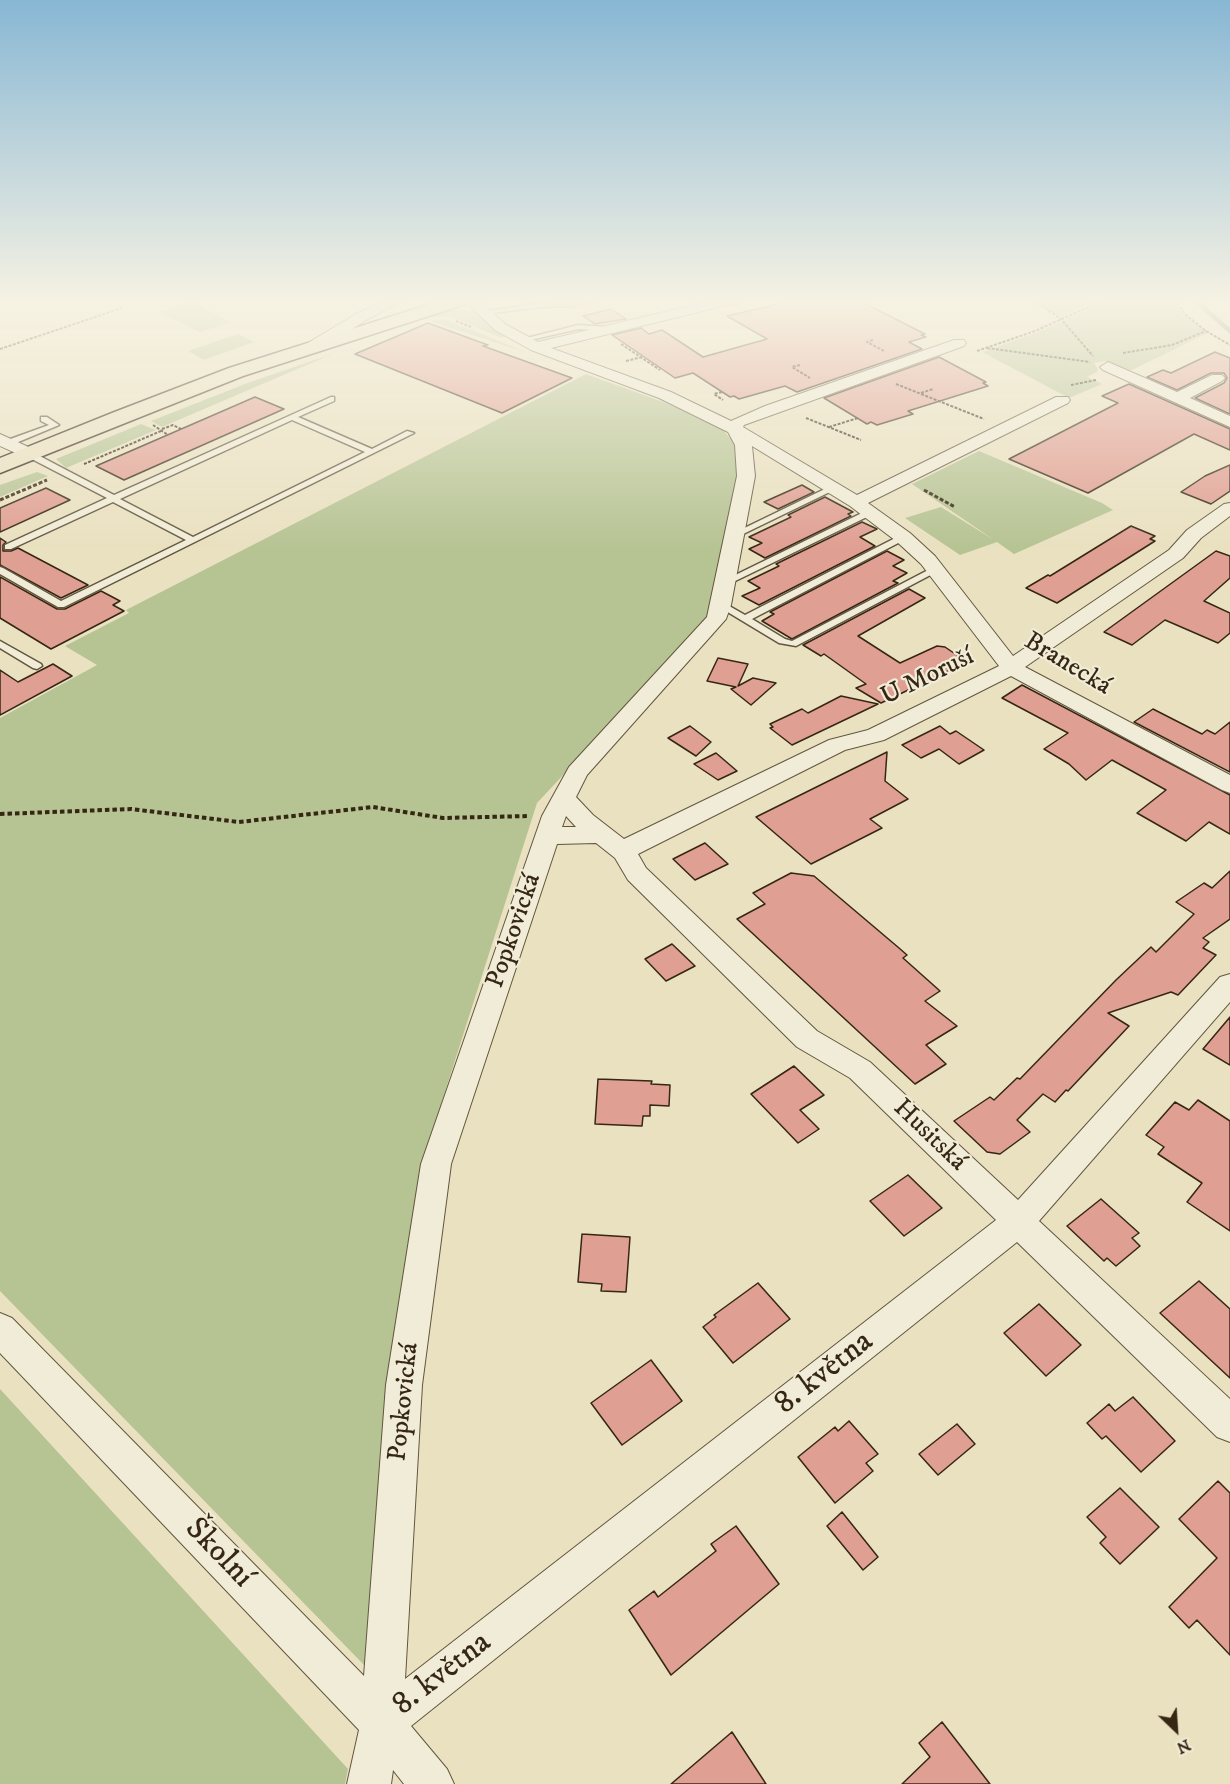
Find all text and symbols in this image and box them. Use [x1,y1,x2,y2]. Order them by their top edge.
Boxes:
street label: Branecká [1018,627,1116,703]
street label: U Moruší [877,642,979,714]
street label: Popkovická [481,870,549,992]
street label: Husitská [886,1093,972,1179]
street label: 8. května [768,1324,882,1424]
street label: Popkovická [383,1341,427,1463]
street label: Školní [176,1511,260,1597]
street label: 8. května [386,1625,500,1725]
north arrow [1146,1700,1206,1760]
text: N [1173,1734,1194,1758]

